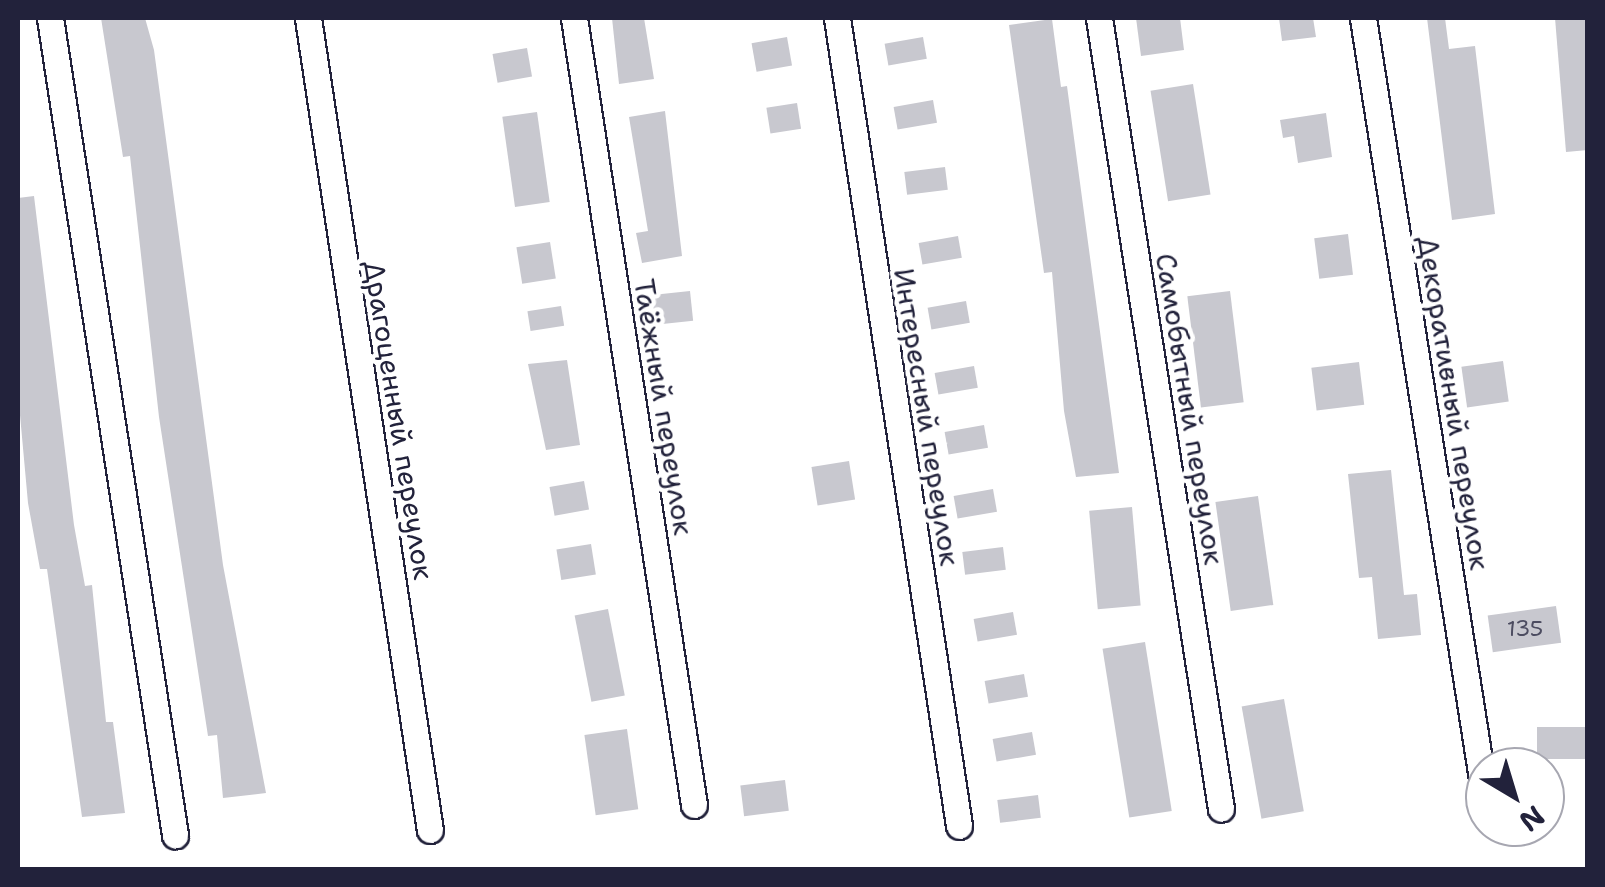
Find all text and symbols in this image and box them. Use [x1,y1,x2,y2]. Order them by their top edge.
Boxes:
street label: Декоративный переулок [1411,234,1497,572]
street label: Самобытный переулок [1149,251,1231,567]
street label: Драгоценный переулок [357,258,441,582]
street label: Интересный переулок [887,266,967,568]
street label: Таёжный переулок [627,277,701,537]
house number: 135 [1507,616,1543,642]
north arrow [1465,747,1565,847]
text: N [1512,797,1553,841]

